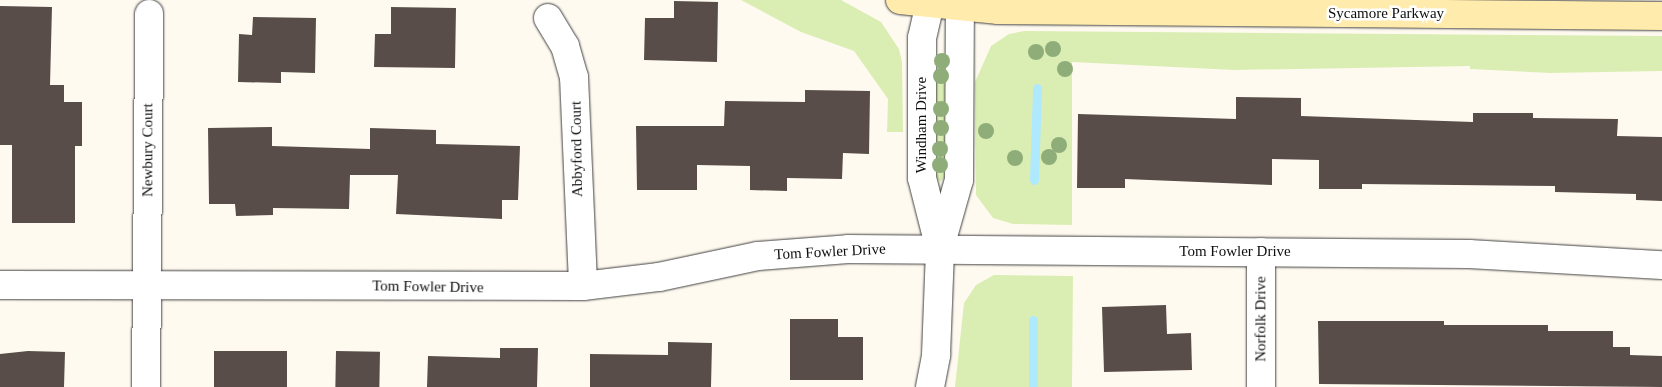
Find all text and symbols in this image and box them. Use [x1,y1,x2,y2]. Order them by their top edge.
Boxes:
street label: Sycamore Parkway [1328,5,1444,23]
street label: Windham Drive [913,77,931,173]
street label: Abbyford Court [567,101,587,197]
street label: Newbury Court [139,103,157,197]
street label: Tom Fowler Drive [774,240,886,264]
street label: Tom Fowler Drive [1179,243,1291,261]
street label: Norfolk Drive [1252,276,1270,362]
street label: Tom Fowler Drive [372,277,484,297]

